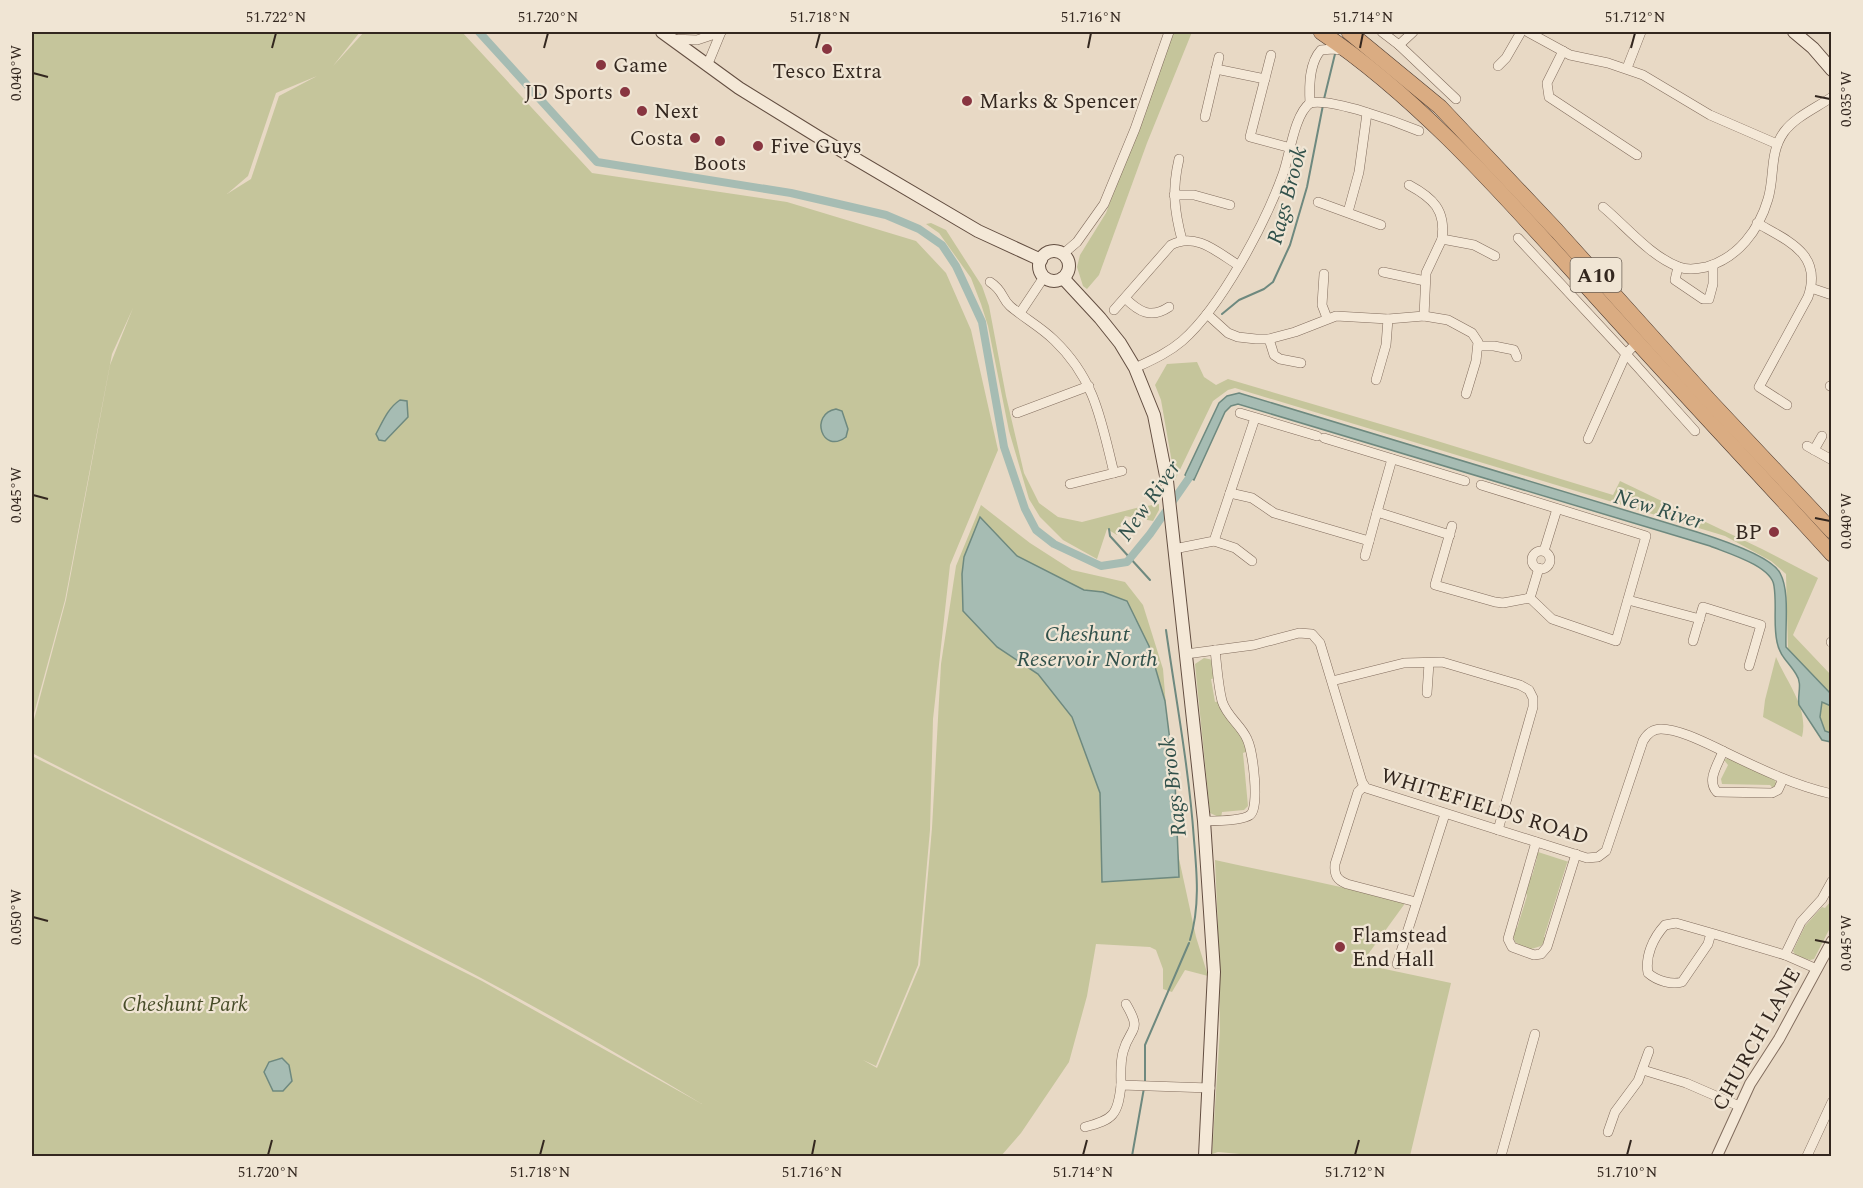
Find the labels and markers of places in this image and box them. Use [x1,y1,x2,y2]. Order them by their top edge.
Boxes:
marker: Tesco Extra [820,42,834,56]
place label: Game [613,50,668,82]
place label: Tesco Extra [772,56,883,88]
marker: Game [594,58,608,72]
place label: JD Sports [524,77,613,109]
marker: JD Sports [618,85,632,99]
place label: Marks & Spencer [979,86,1137,118]
marker: Marks & Spencer [960,94,974,108]
place label: Next [654,96,699,128]
marker: Next [635,104,649,118]
place label: Costa [630,123,684,155]
marker: Costa [688,131,702,145]
place label: Five Guys [770,131,862,163]
marker: Boots [713,134,727,148]
marker: Five Guys [751,139,765,153]
place label: Boots [693,148,747,180]
place label: BP [1735,517,1762,549]
marker: BP [1767,525,1781,539]
place label: Flamstead End Hall [1352,920,1448,976]
marker: Flamstead End Hall [1333,940,1347,954]

